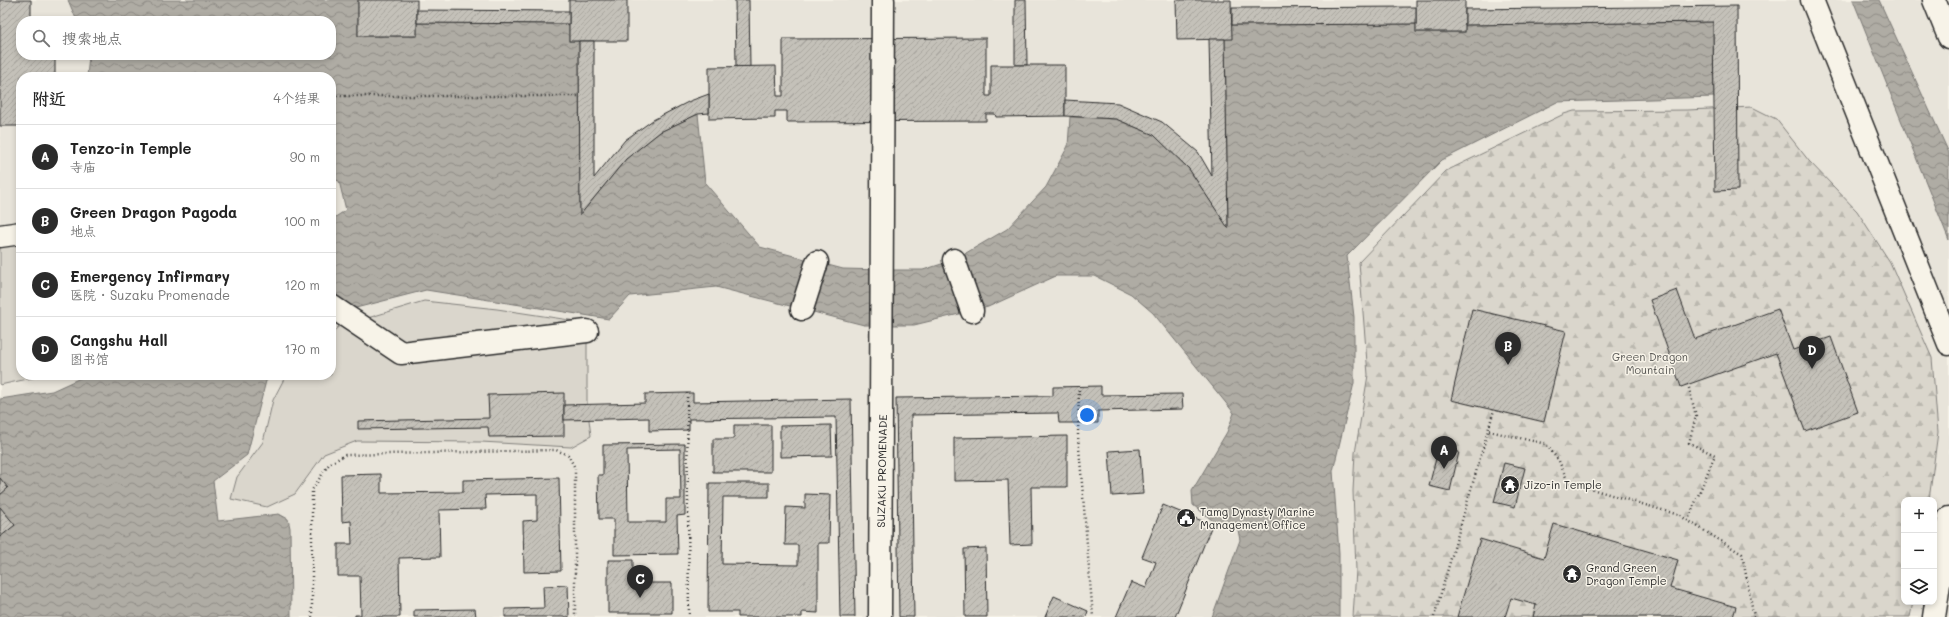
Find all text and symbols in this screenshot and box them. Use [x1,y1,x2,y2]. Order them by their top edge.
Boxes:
search box [16,16,336,60]
icon: search [30,27,52,49]
text: 搜索地点 [62,28,122,48]
text: 附近 [32,87,66,109]
text: 4个结果 [273,89,320,106]
text: Tenzo-in Temple [70,138,192,158]
text: A [40,148,50,165]
text: 90 m [290,148,320,165]
text: 寺庙 [70,158,96,175]
text: Green Dragon Pagoda [70,202,237,222]
text: B [41,212,49,229]
text: 100 m [284,212,320,229]
text: 地点 [70,222,96,239]
text: Emergency Infirmary [70,266,230,286]
text: C [40,276,50,293]
text: 120 m [284,276,320,293]
text: 医院 · Suzaku Promenade [70,286,230,303]
text: Cangshu Hall [70,330,168,350]
pin: B [1495,332,1521,365]
pin: D [1799,336,1825,369]
text: D [40,340,50,357]
text: 170 m [284,340,320,357]
park label: Green Dragon Mountain [1612,349,1688,377]
text: 图书馆 [70,350,109,367]
your location [1077,405,1097,425]
street label: SUZAKU PROMENADE [873,414,890,528]
pin: A [1431,436,1457,469]
temple icon: Jizo-in Temple [1499,474,1521,496]
place label: Jizo-in Temple [1524,477,1602,492]
map controls [1901,497,1937,605]
button: + [1901,497,1937,533]
place label: Tamg Dynasty Marine Management Office [1200,504,1315,532]
public building icon: Tamg Dynasty Marine Management Office [1175,507,1197,529]
button: − [1901,533,1937,569]
place label: Grand Green Dragon Temple [1586,560,1667,588]
temple icon: Grand Green Dragon Temple [1561,563,1583,585]
pin: C [627,565,653,598]
button: layers [1901,569,1937,605]

